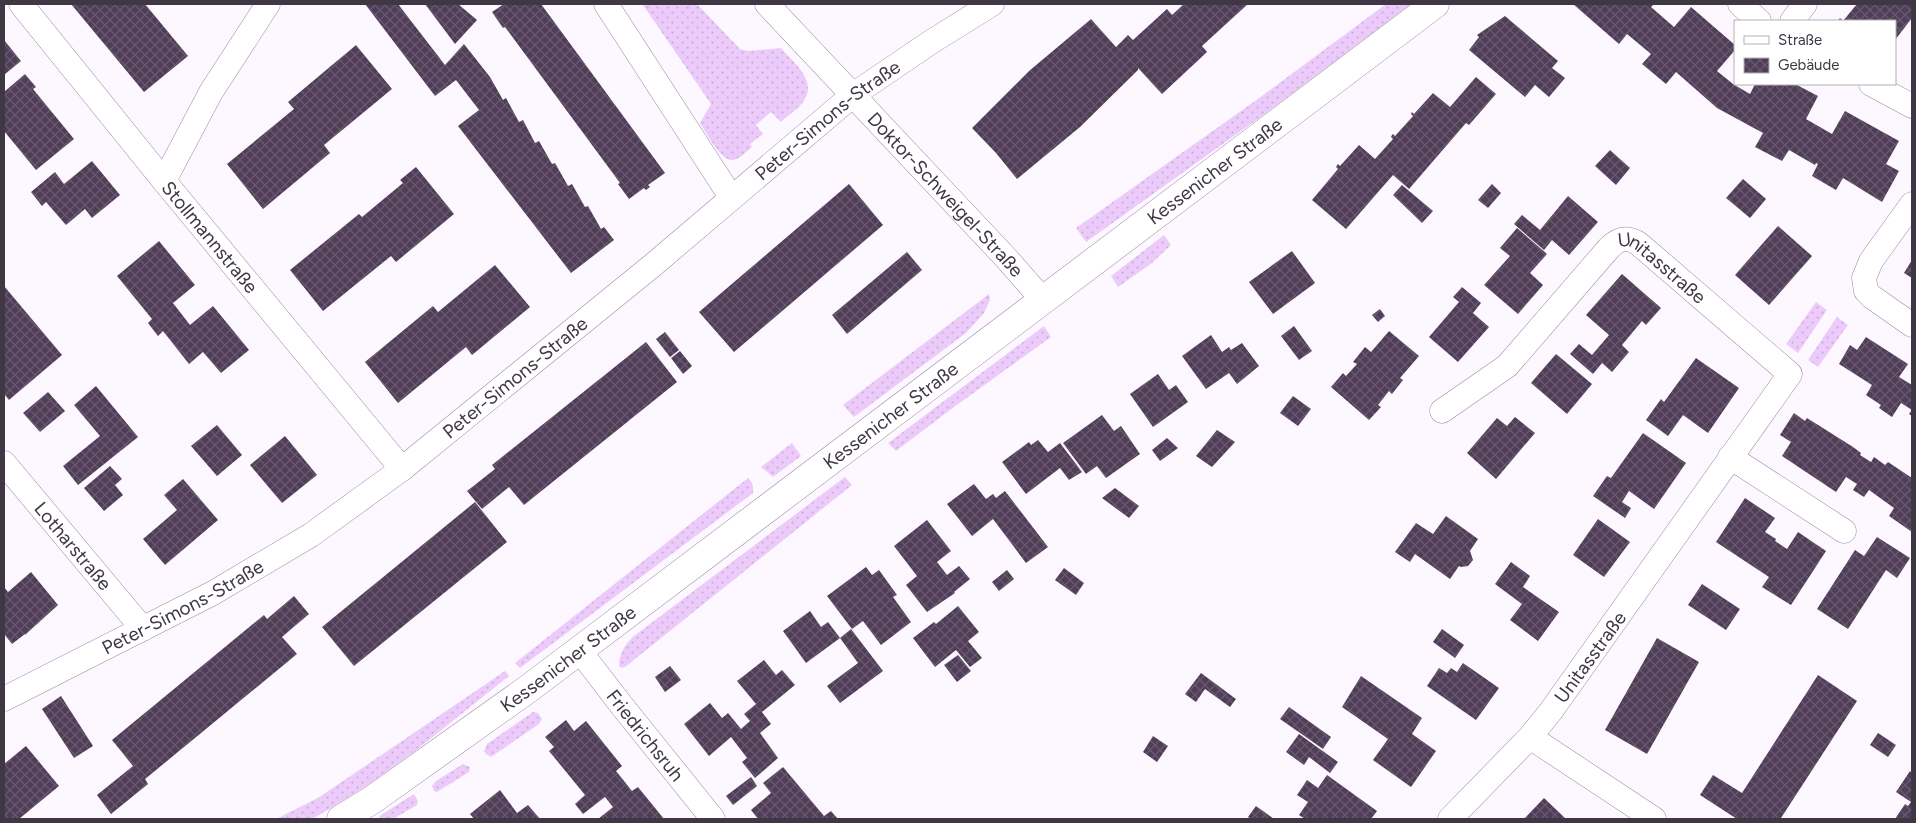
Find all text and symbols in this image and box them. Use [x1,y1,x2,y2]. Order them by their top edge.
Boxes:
legend [1734,20,1896,85]
text: Straße [1778,31,1822,49]
street label: Peter-Simons-Straße [750,55,905,185]
text: Gebäude [1778,56,1839,74]
street label: Doktor-Schweigel-Straße [863,107,1028,282]
street label: Kessenicher Straße [1143,113,1287,229]
street label: Stollmannstraße [157,176,263,298]
street label: Unitasstraße [1617,228,1711,308]
street label: Peter-Simons-Straße [438,312,592,443]
street label: Kessenicher Straße [819,357,963,474]
street label: Lotharstraße [29,497,116,595]
street label: Peter-Simons-Straße [98,555,268,659]
street label: Kessenicher Straße [496,601,640,717]
street label: Unitasstraße [1550,607,1631,707]
street label: Friedrichsruh [602,685,689,786]

